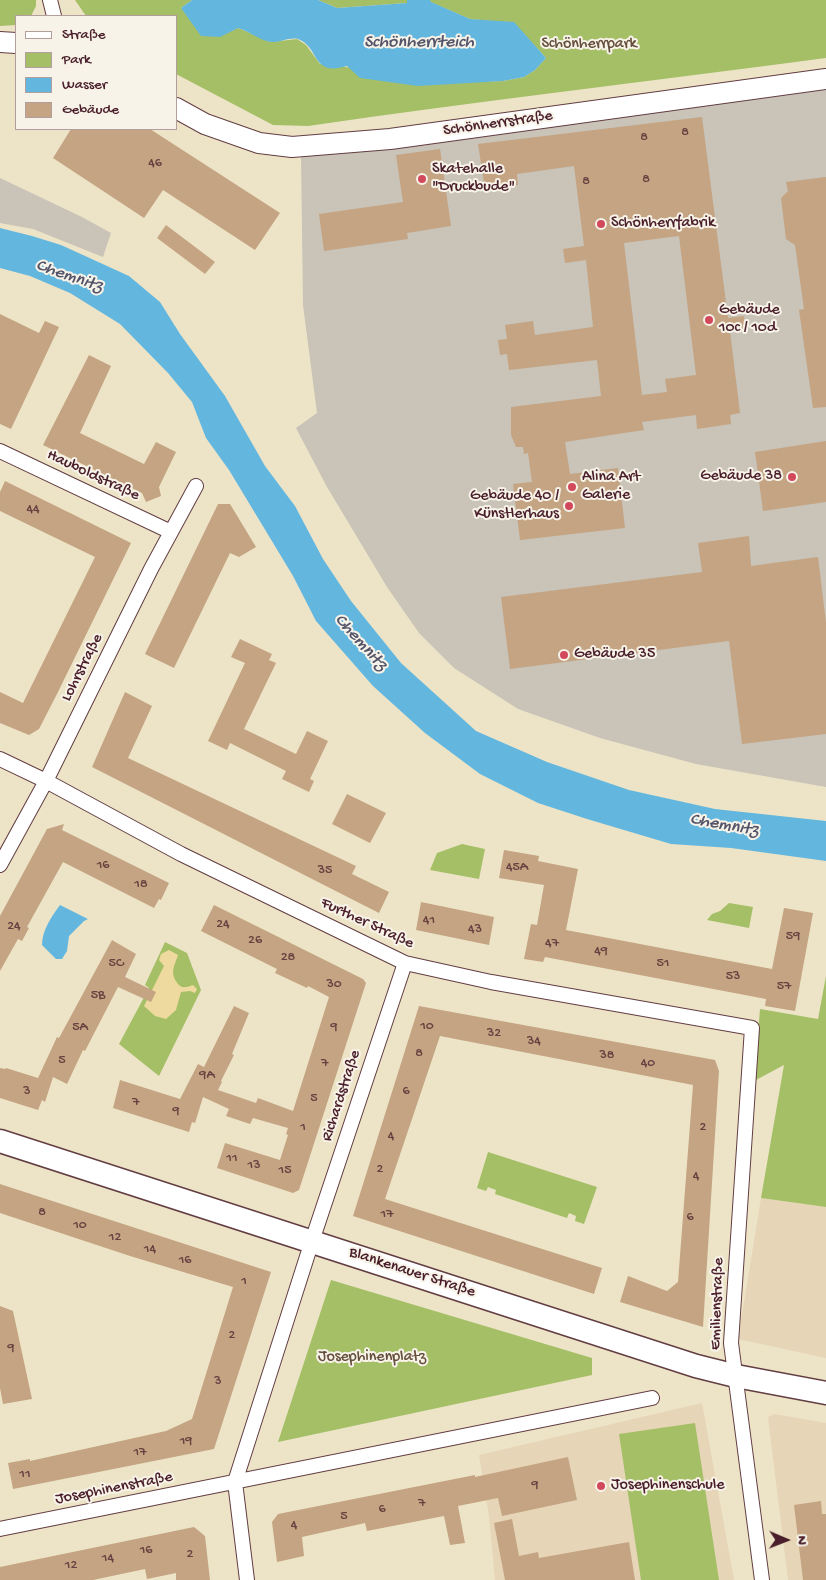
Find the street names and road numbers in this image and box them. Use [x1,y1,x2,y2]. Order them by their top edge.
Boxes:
street label: Schönherrstraße [442,107,554,141]
street label: Hauboldstraße [44,446,142,506]
street label: Lohrstraße [58,631,108,705]
street label: Further Straße [317,894,417,954]
street label: Richardstraße [318,1048,366,1144]
street label: Blankenauer Straße [346,1244,478,1302]
street label: Emilienstraße [707,1257,729,1351]
street label: Josephinenstraße [54,1468,174,1510]

